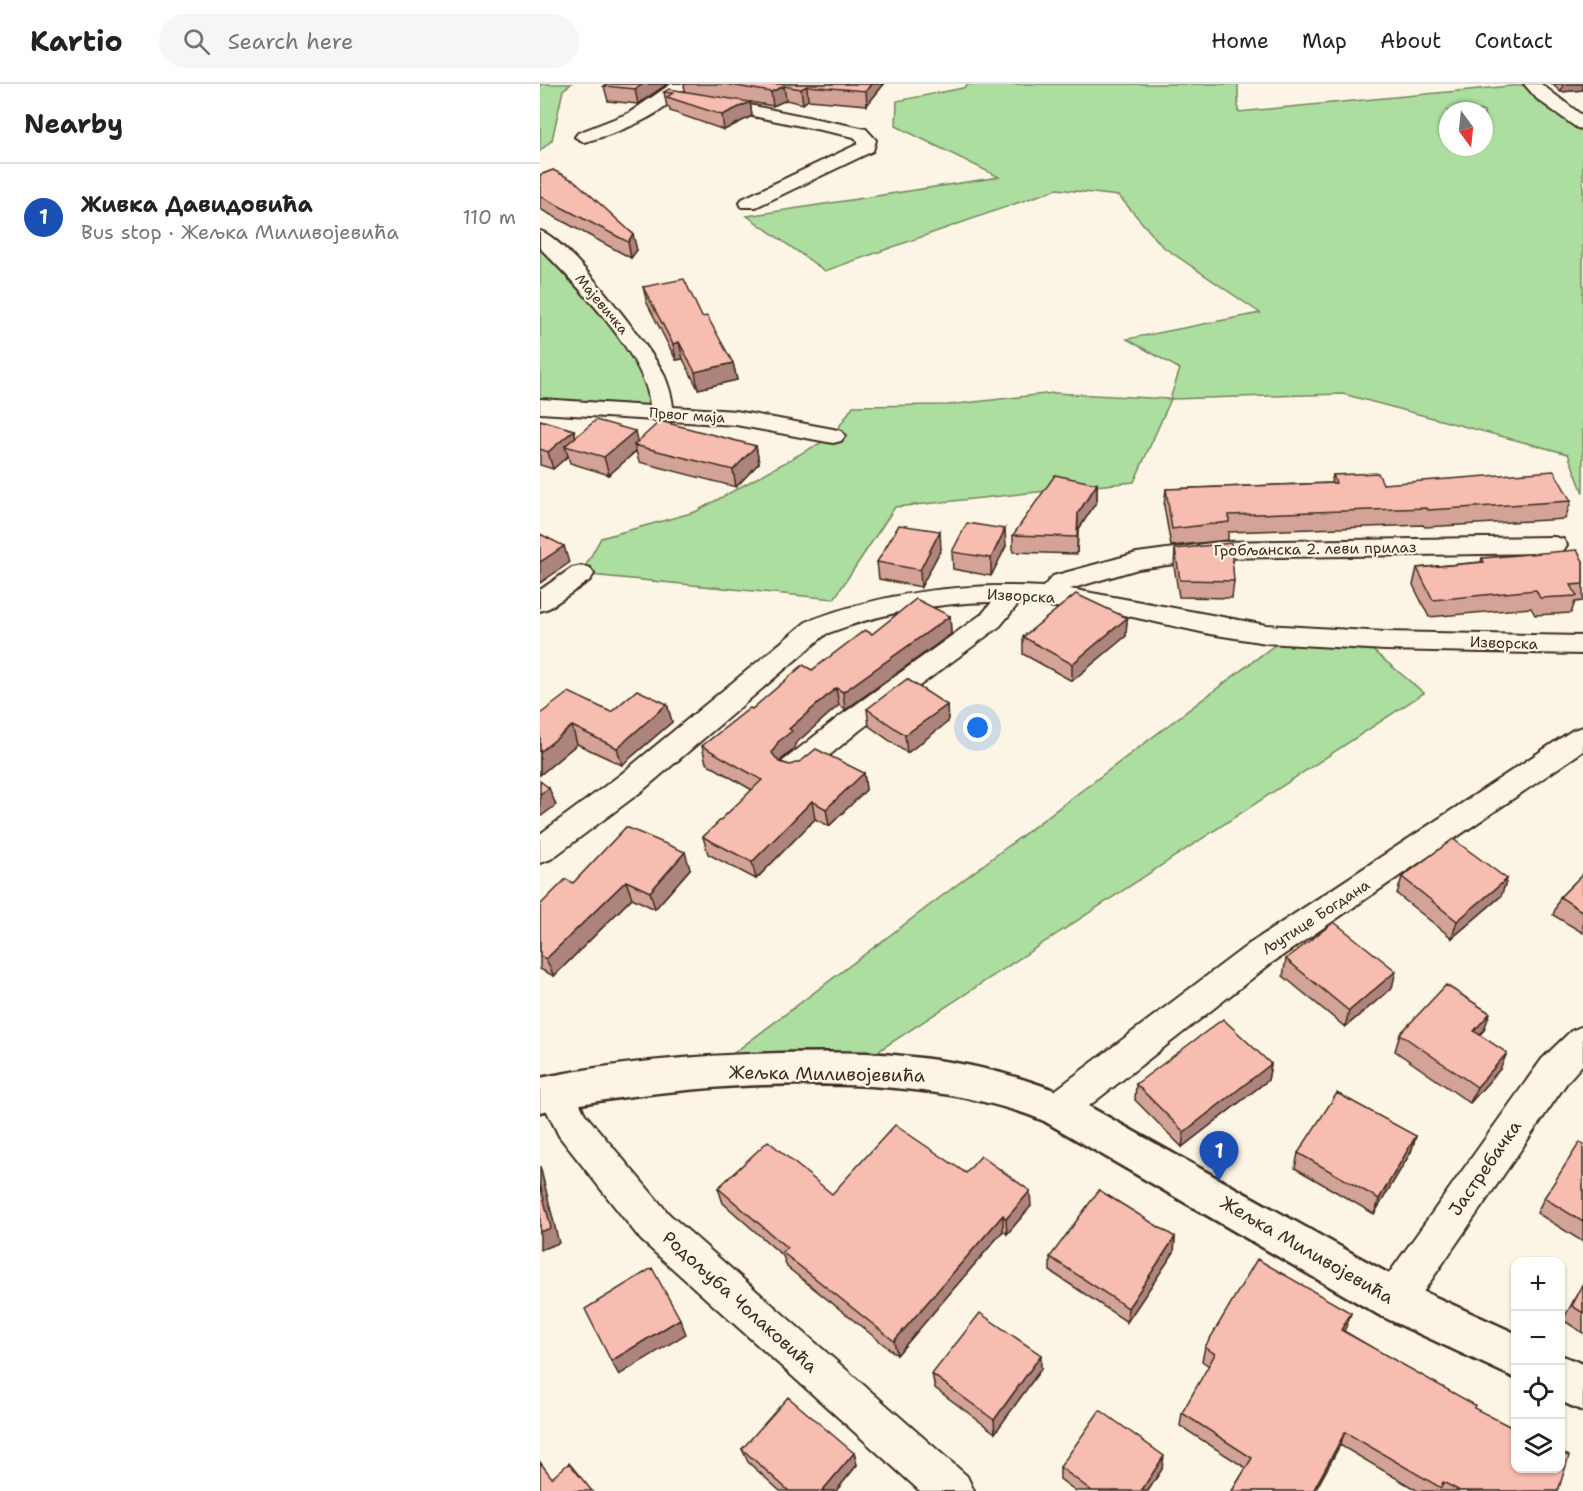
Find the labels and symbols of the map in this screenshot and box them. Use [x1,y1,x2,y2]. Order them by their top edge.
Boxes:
north arrow [1439,102,1493,156]
street label: Мајевичка [572,270,633,338]
street label: Првог маја [648,403,726,427]
street label: Гробљанска 2. леви прилаз [1214,537,1416,561]
street label: Изворска [987,584,1056,608]
street label: Изворска [1470,632,1539,654]
your location [963,713,992,742]
street label: Љутице Богдана [1258,874,1374,959]
street label: Жељка Миливојевића [729,1060,925,1088]
street label: Јастребачка [1443,1115,1527,1221]
pin: 1 [1200,1132,1238,1181]
street label: Жељка Миливојевића [1216,1191,1398,1309]
street label: Родољуба Чолаковића [657,1226,823,1378]

